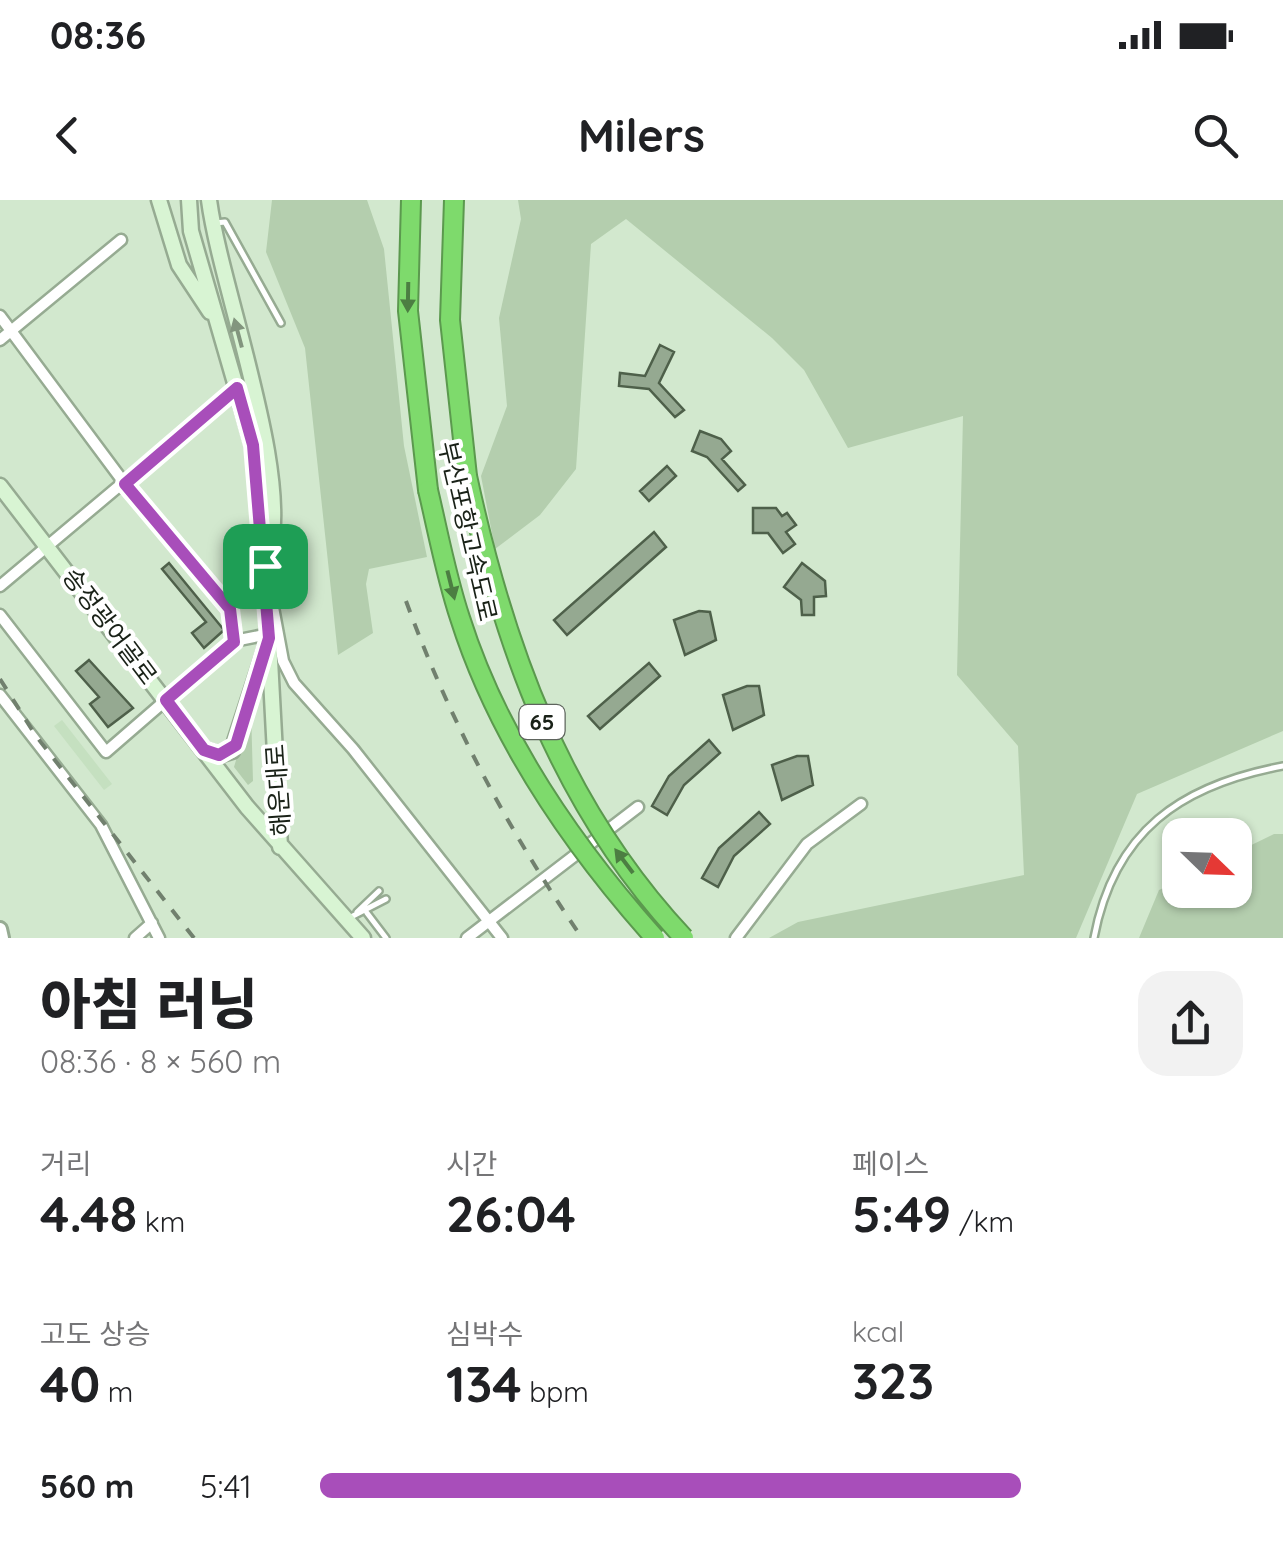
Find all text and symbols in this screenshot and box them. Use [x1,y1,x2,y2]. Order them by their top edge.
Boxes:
text: 08:36 [50,11,146,59]
text: Milers [578,107,705,163]
icon: back [40,108,95,163]
icon: search [1188,108,1243,163]
one-way arrow [400,282,416,314]
one-way arrow [230,317,245,348]
street label: 부산포항고속도로 [433,438,504,624]
pin [223,524,308,609]
icon: arrive [238,539,293,594]
street label: 송정광어골로 [56,561,164,690]
one-way arrow [444,570,460,601]
road number: 65 [520,705,564,739]
street label: 해운대로 [259,743,296,837]
north arrow [1162,818,1252,908]
map controls [1162,818,1252,908]
one-way arrow [615,848,634,874]
text: 아침 러닝 [40,969,258,1038]
button: share [1138,971,1243,1076]
text: 08:36 · 8 × 560 m [40,1041,281,1081]
text: 거리 [40,1146,92,1181]
text: 시간 [446,1146,498,1181]
text: 페이스 [852,1146,929,1181]
text: 4.48 [40,1182,137,1245]
text: 26:04 [446,1182,576,1245]
text: 5:49 [852,1182,951,1245]
text: km [137,1204,185,1239]
text: /km [951,1204,1014,1239]
text: kcal [852,1314,904,1349]
text: 고도 상승 [40,1316,151,1351]
text: 심박수 [446,1316,523,1351]
text: 323 [852,1349,934,1412]
text: 40 [40,1352,100,1415]
text: 134 [446,1352,522,1415]
text: m [100,1374,133,1409]
text: bpm [522,1374,589,1409]
text: 560 m [40,1466,134,1506]
text: 5:41 [200,1466,252,1506]

